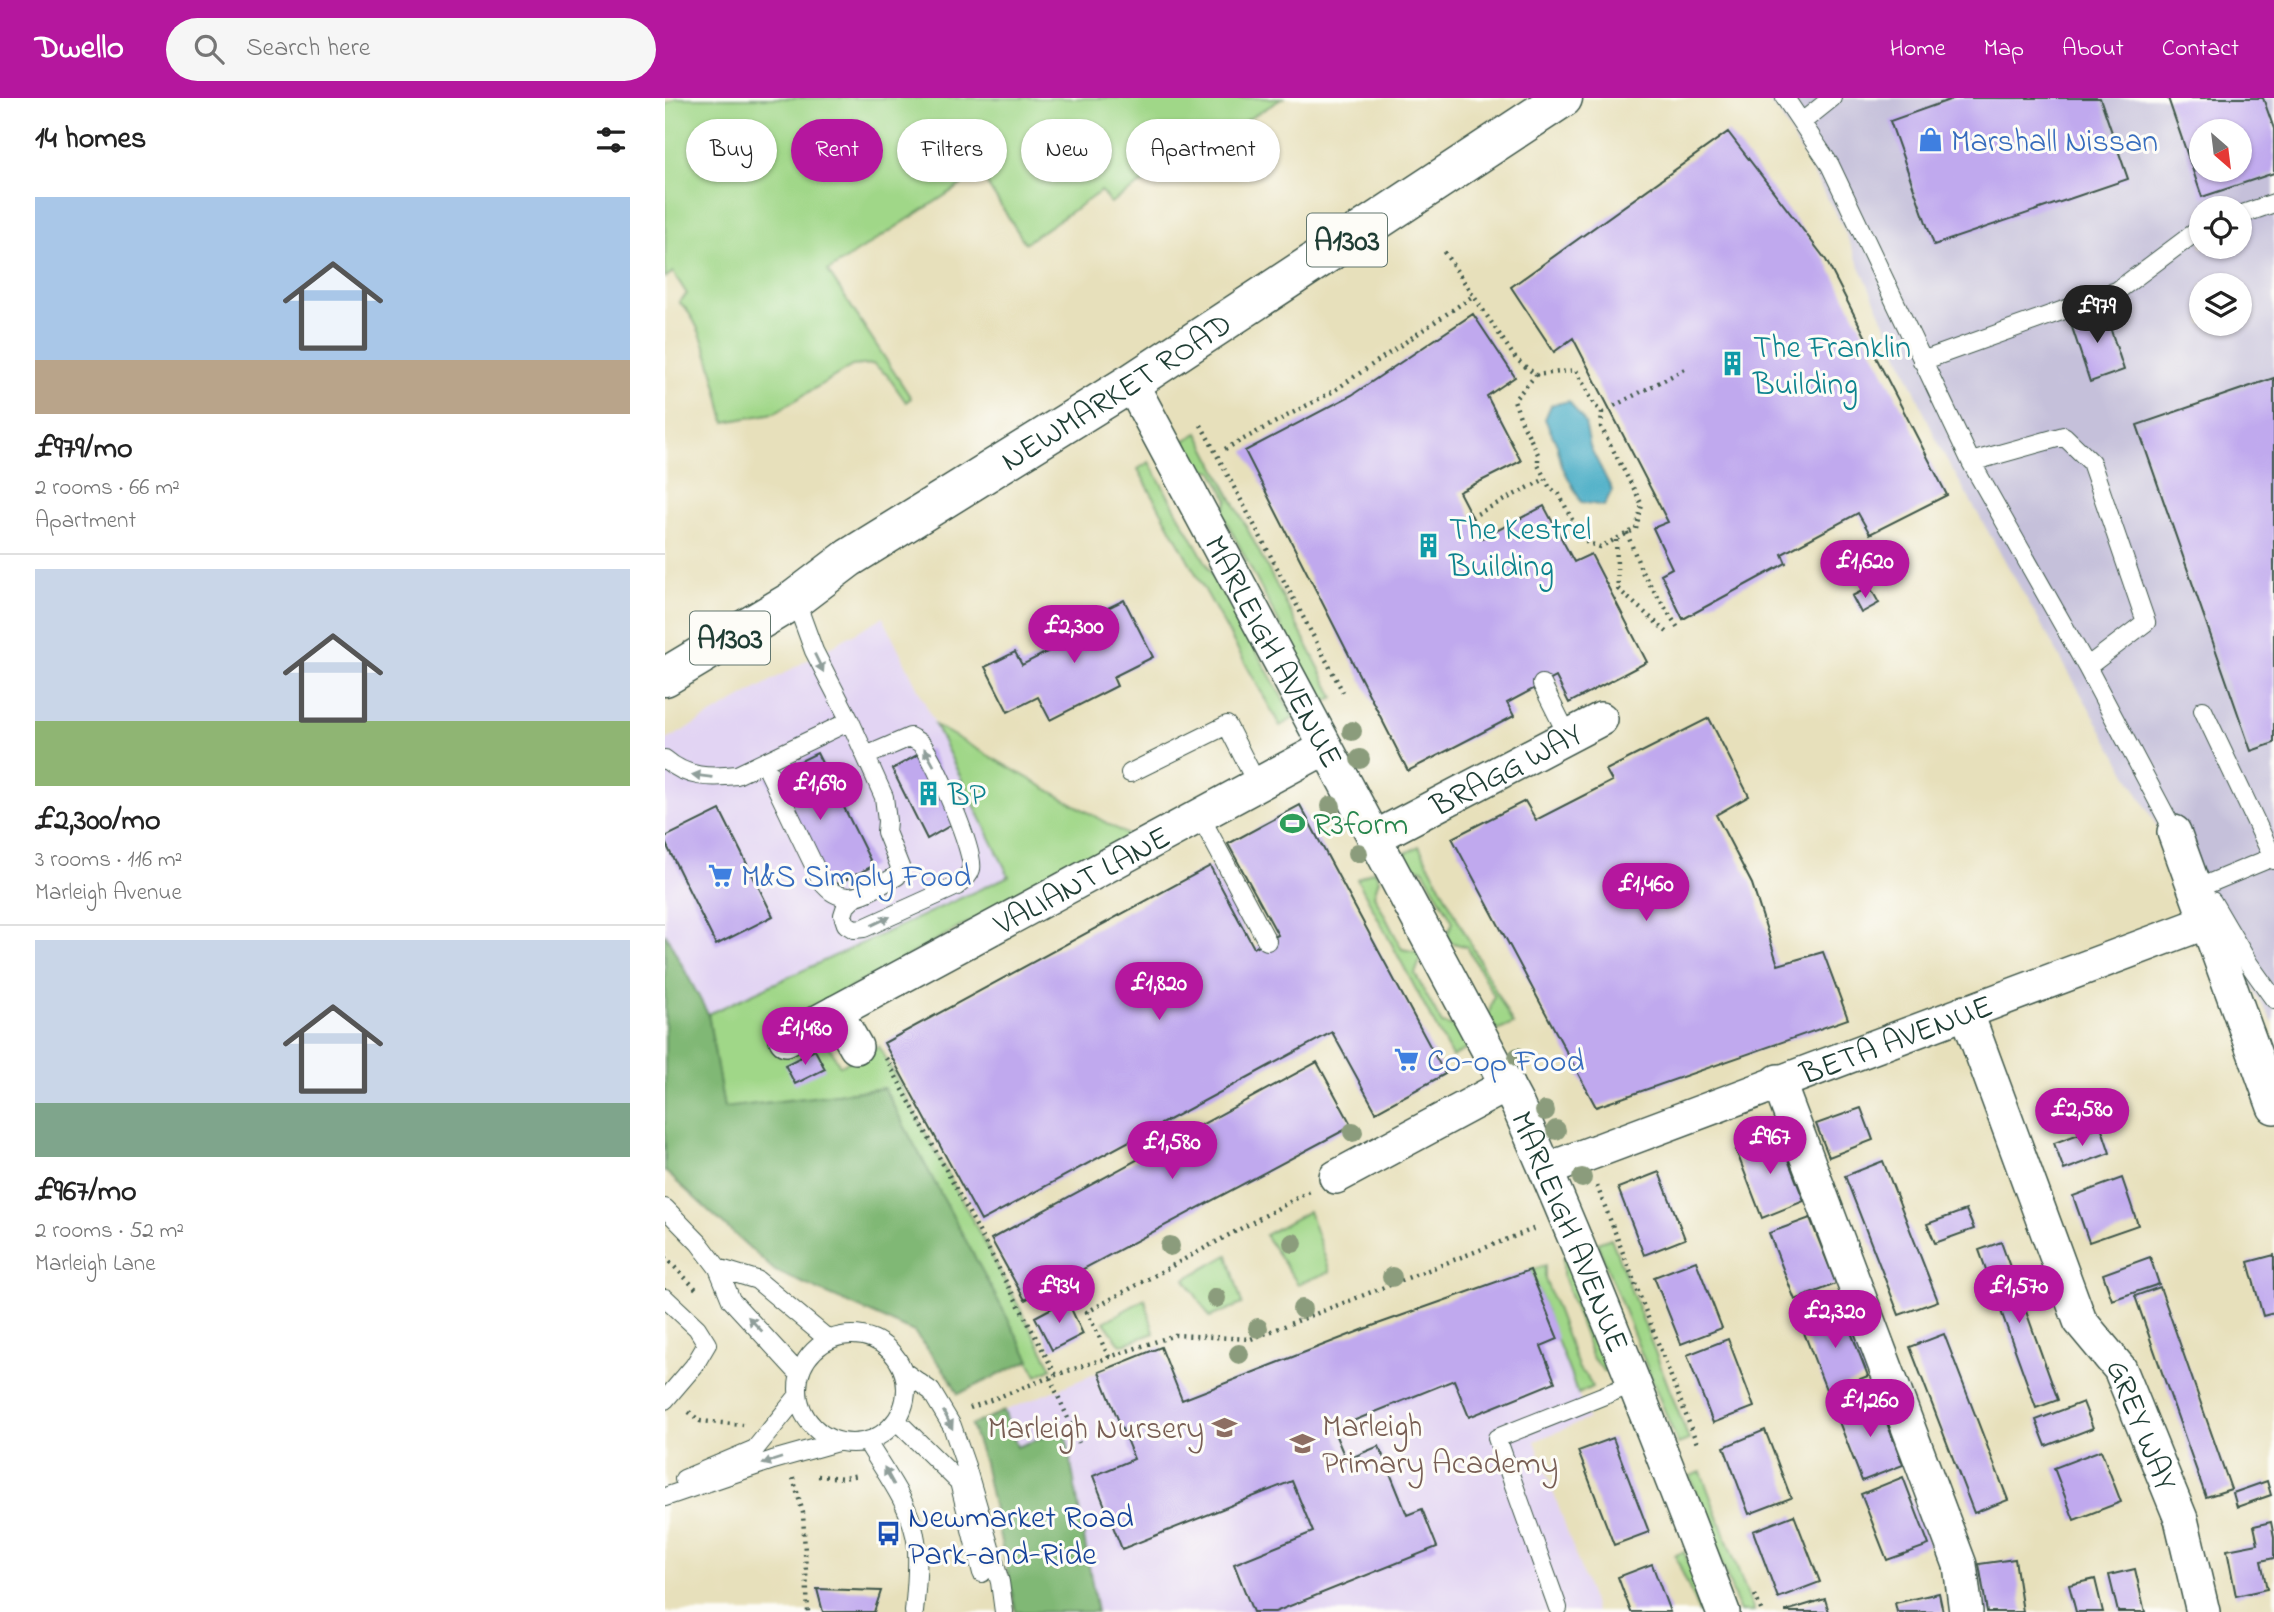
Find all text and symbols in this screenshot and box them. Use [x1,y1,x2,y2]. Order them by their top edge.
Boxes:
search box [166,18,656,81]
text: Dwello [35,25,124,73]
icon: search [190,30,228,68]
text: Search here [246,30,370,68]
text: Home [1890,32,1946,67]
text: Map [1984,32,2024,67]
text: About [2062,32,2124,67]
text: Contact [2162,32,2239,67]
text: 14 homes [35,118,146,162]
chip: Buy [686,119,777,182]
chip: Rent [791,119,883,182]
chip: Filters [897,119,1007,182]
chip: New [1021,119,1112,182]
chip: Apartment [1126,119,1280,182]
north arrow [2189,119,2252,182]
map controls [2189,119,2252,336]
place label: Marshall Nissan [1951,120,2158,167]
icon: filters [592,121,630,159]
shop icon: Marshall Nissan [1917,126,1945,154]
button: locate [2189,196,2252,259]
road number: A1303 [1307,214,1387,266]
icon: home [270,243,396,369]
button: layers [2189,273,2252,336]
pin: £979 [2056,286,2138,345]
text: £979 [2078,291,2116,324]
street label: NEWMARKET ROAD [993,303,1243,485]
place label: The Franklin Building [1752,326,1911,410]
building icon: The Franklin Building [1719,350,1747,378]
text: £979/mo [35,428,133,472]
text: 2 rooms · 66 m² [35,472,180,505]
text: Apartment [35,505,136,538]
place label: The Kestrel Building [1448,508,1591,592]
street label: MARLEIGH AVENUE [1190,528,1353,777]
building icon: The Kestrel Building [1415,532,1443,560]
pin: £1,620 [1808,540,1922,600]
text: £1,620 [1836,546,1894,579]
pin: £2,300 [1017,606,1131,665]
road number: A1303 [690,611,770,664]
text: £2,300 [1044,611,1104,644]
icon: home [270,615,396,741]
one-way arrow [814,653,825,673]
street label: BRAGG WAY [1423,713,1592,832]
one-way arrow [923,747,935,766]
pin: £1,690 [763,762,877,822]
text: £1,690 [794,768,846,801]
one-way arrow [691,770,713,781]
place label: BP [947,774,987,821]
building icon: BP [914,780,942,808]
text: £2,300/mo [35,800,161,844]
place label: R3form [1313,803,1408,850]
sports icon: R3form [1279,809,1307,837]
street label: VALIANT LANE [986,816,1180,950]
text: 3 rooms · 116 m² [35,844,182,877]
place label: M&S Simply Food [741,855,971,902]
supermarket icon: M&S Simply Food [707,861,735,889]
pin: £1,460 [1589,864,1703,923]
text: £1,460 [1618,869,1674,902]
text: Marleigh Avenue [35,877,182,910]
one-way arrow [871,915,891,926]
pin: £1,820 [1102,962,1216,1022]
text: £1,820 [1131,968,1187,1001]
street label: BETA AVENUE [1793,984,2000,1100]
icon: home [270,986,396,1112]
pin: £1,480 [748,1007,862,1067]
text: £1,480 [778,1013,832,1046]
place label: Co-op Food [1427,1040,1584,1087]
supermarket icon: Co-op Food [1393,1046,1421,1074]
pin: £2,580 [2025,1088,2139,1148]
text: £2,580 [2051,1094,2113,1127]
street label: MARLEIGH AVENUE [1496,1104,1639,1360]
pin: £967 [1729,1116,1811,1176]
pin: £1,580 [1115,1122,1229,1181]
text: £967 [1749,1122,1791,1155]
text: £1,580 [1143,1127,1201,1160]
text: £967/mo [35,1171,137,1215]
text: 2 rooms · 52 m² [35,1215,184,1248]
text: Marleigh Lane [35,1248,156,1281]
pin: £934 [1018,1266,1100,1325]
pin: £1,570 [1962,1266,2076,1325]
text: £934 [1039,1271,1079,1304]
text: £1,570 [1990,1271,2048,1304]
pin: £2,320 [1778,1290,1892,1350]
text: £2,320 [1805,1296,1865,1329]
one-way arrow [747,1316,763,1333]
street label: GREY WAY [2093,1348,2187,1499]
pin: £1,260 [1813,1380,1927,1439]
text: £1,260 [1841,1385,1899,1418]
place label: Marleigh Primary Academy [1322,1405,1558,1489]
place label: Marleigh Nursery [988,1407,1204,1454]
one-way arrow [943,1410,954,1430]
school or university icon: Marleigh Nursery [1210,1413,1238,1441]
school or university icon: Marleigh Primary Academy [1288,1429,1316,1457]
one-way arrow [761,1456,782,1467]
one-way arrow [883,1466,895,1486]
place label: Newmarket Road Park-and-Ride [908,1496,1134,1580]
bus stop icon: Newmarket Road Park-and-Ride [874,1520,902,1548]

